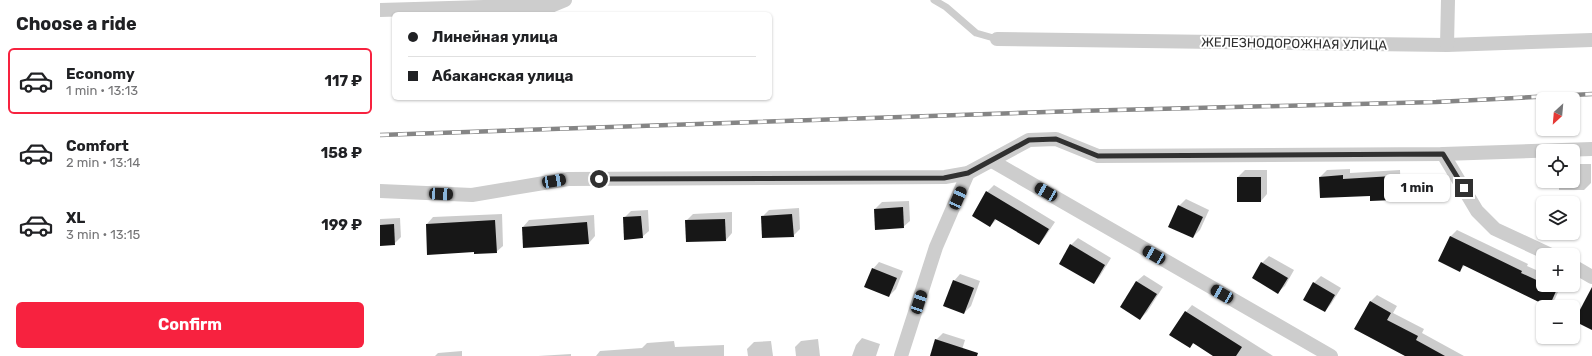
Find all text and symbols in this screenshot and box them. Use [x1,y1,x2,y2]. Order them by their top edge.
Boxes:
text: Choose a ride [16,13,137,35]
text: Линейная улица [432,28,558,46]
street label: ЖЕЛЕЗНОДОРОЖНАЯ УЛИЦА [1201,34,1387,53]
icon: car [18,63,54,99]
text: Economy [66,65,135,83]
text: Абаканская улица [432,67,573,85]
text: 117 ₽ [324,72,362,90]
text: 1 min · 13:13 [66,83,138,98]
north arrow [1536,92,1580,136]
map controls [1536,92,1580,344]
icon: car [18,135,54,171]
text: Comfort [66,137,129,155]
text: 158 ₽ [321,144,362,162]
button: locate [1536,144,1580,188]
text: 2 min · 13:14 [66,155,140,170]
route start [590,170,608,188]
car [541,173,567,189]
callout: 1 min [1384,174,1450,202]
route end [1455,179,1473,197]
text: 1 min [1400,180,1434,195]
car [1033,181,1059,203]
car [948,185,968,211]
car [429,187,453,201]
button: layers [1536,196,1580,240]
icon: car [18,207,54,243]
text: XL [66,209,85,227]
text: 199 ₽ [321,216,362,234]
text: 3 min · 13:15 [66,227,140,242]
car [1141,244,1167,266]
button: + [1536,248,1580,292]
car [1209,283,1235,305]
car [910,289,928,315]
button: − [1536,300,1580,344]
button: Confirm [16,302,364,348]

